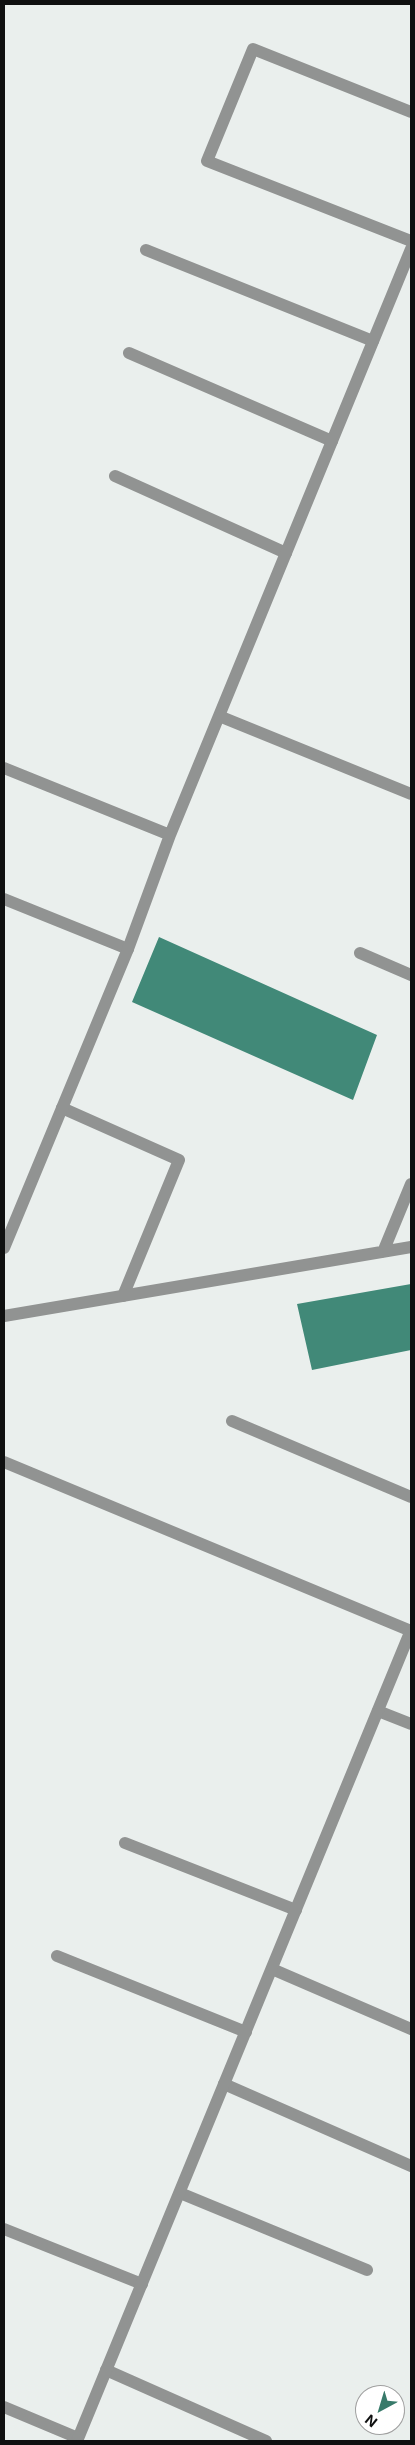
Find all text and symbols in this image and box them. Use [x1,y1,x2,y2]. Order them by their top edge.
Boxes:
north arrow [355,2385,405,2435]
text: N [361,2411,380,2431]

